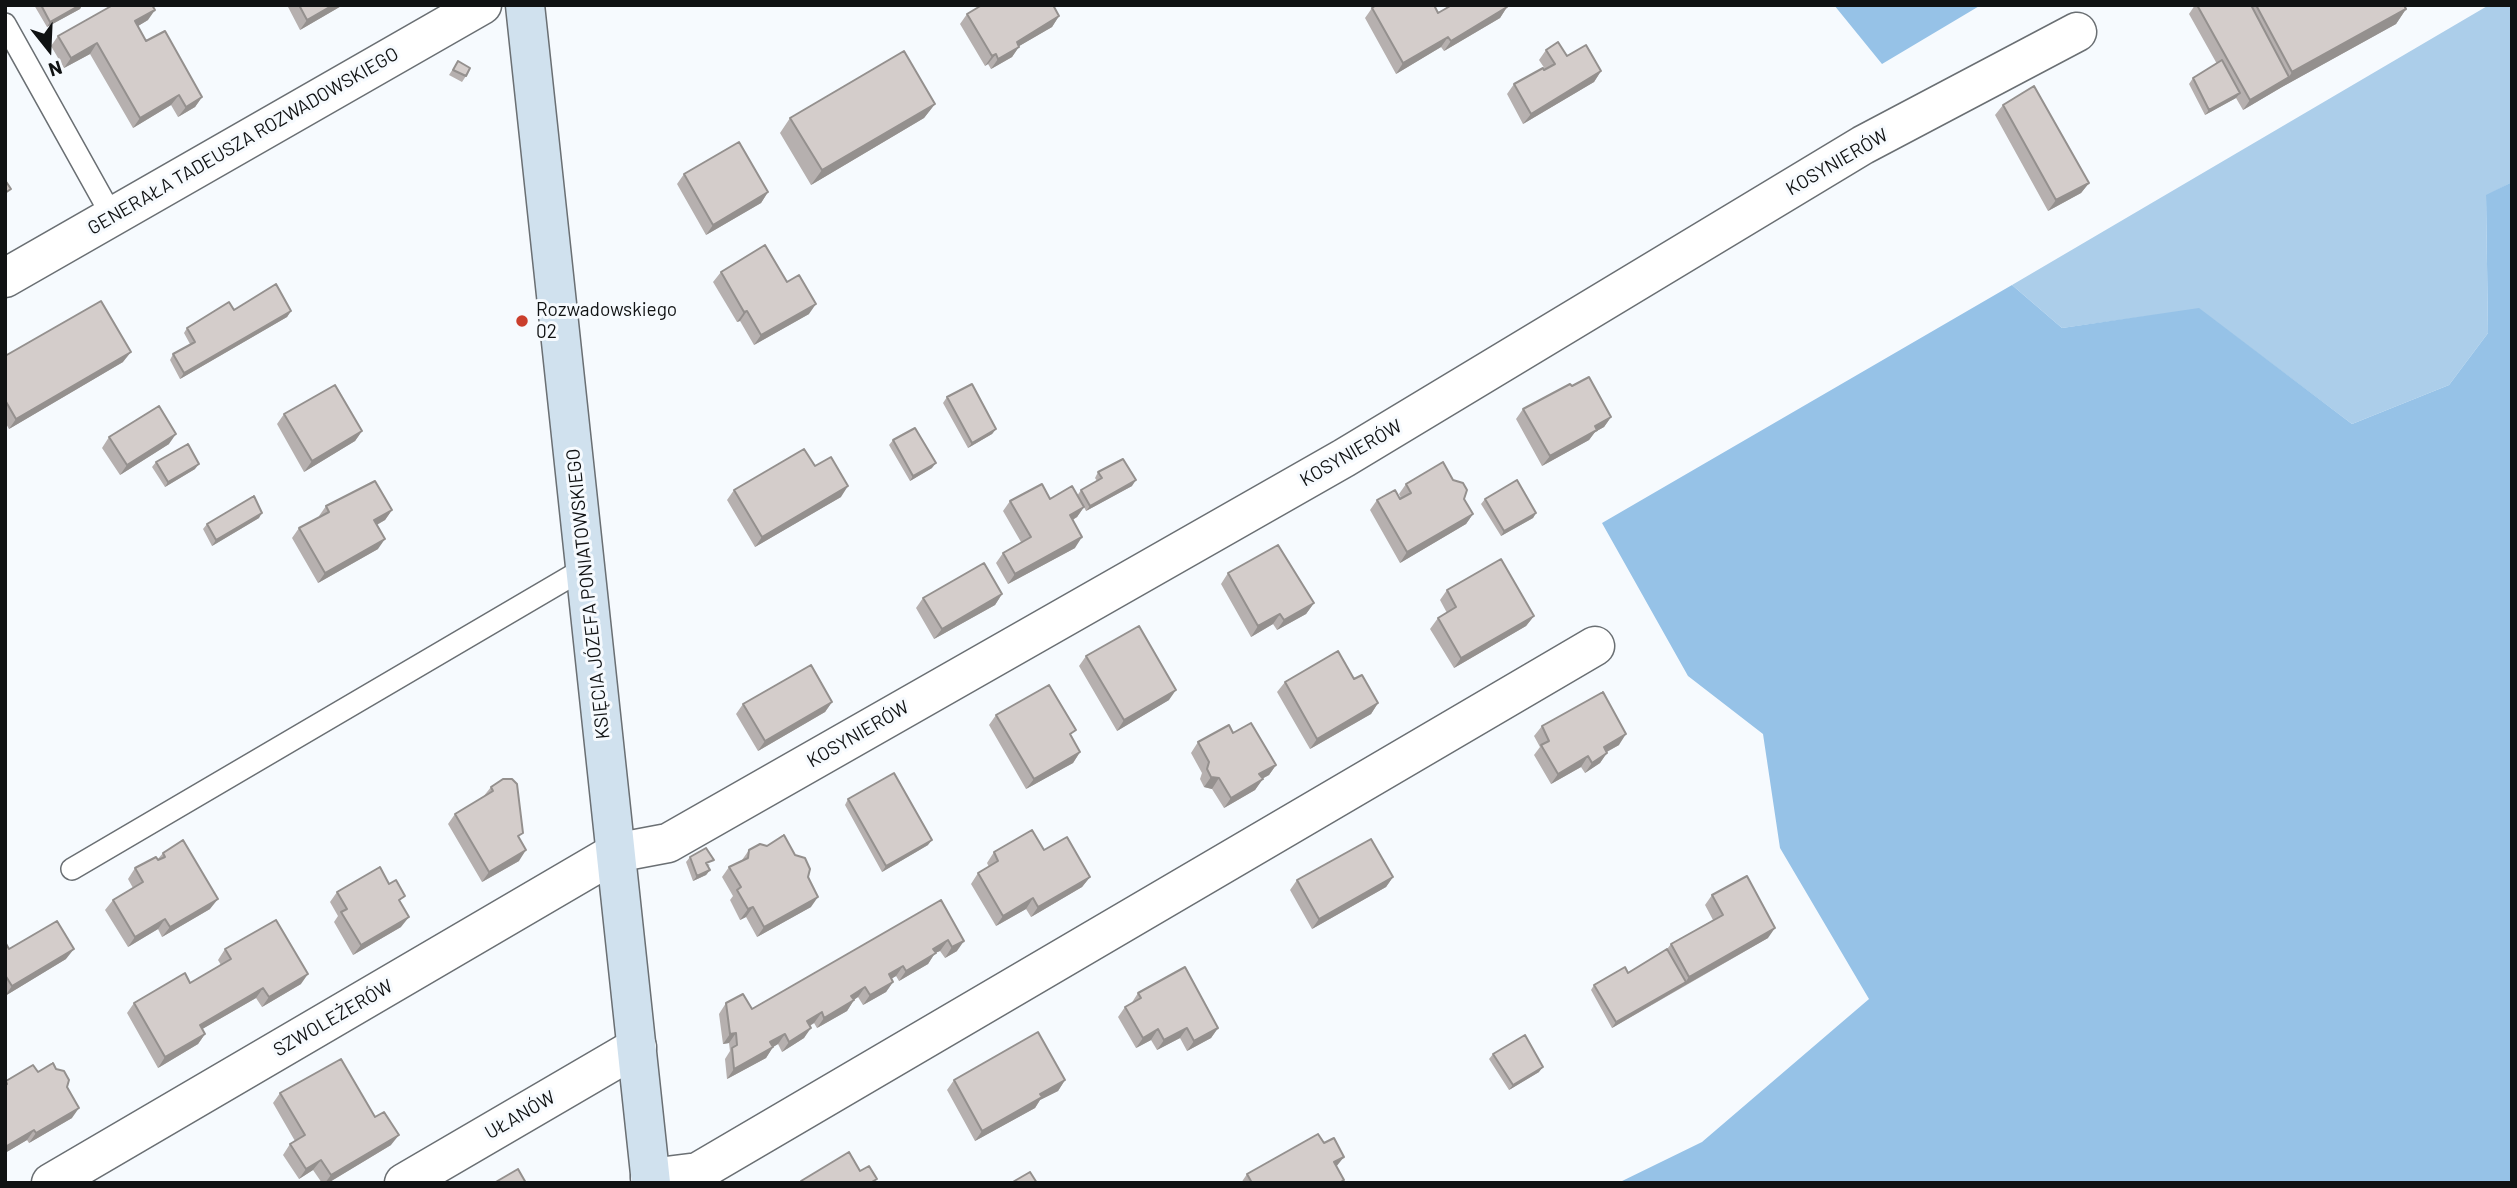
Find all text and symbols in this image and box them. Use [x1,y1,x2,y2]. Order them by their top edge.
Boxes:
north arrow [14,14,84,84]
street label: GENERAŁA TADEUSZA ROZWADOWSKIEGO [84,42,402,240]
text: N [46,57,65,82]
street label: KOSYNIERÓW [1782,124,1892,200]
place label: Rozwadowskiego 02 [536,299,677,343]
marker: Rozwadowskiego 02 [514,313,530,329]
street label: KOSYNIERÓW [1296,415,1406,491]
street label: KSIĘCIA JÓZEFA PONIATOWSKIEGO [561,448,615,740]
street label: KOSYNIERÓW [803,696,913,772]
street label: SZWOLEŻERÓW [269,975,397,1061]
street label: UŁANÓW [481,1086,559,1144]

